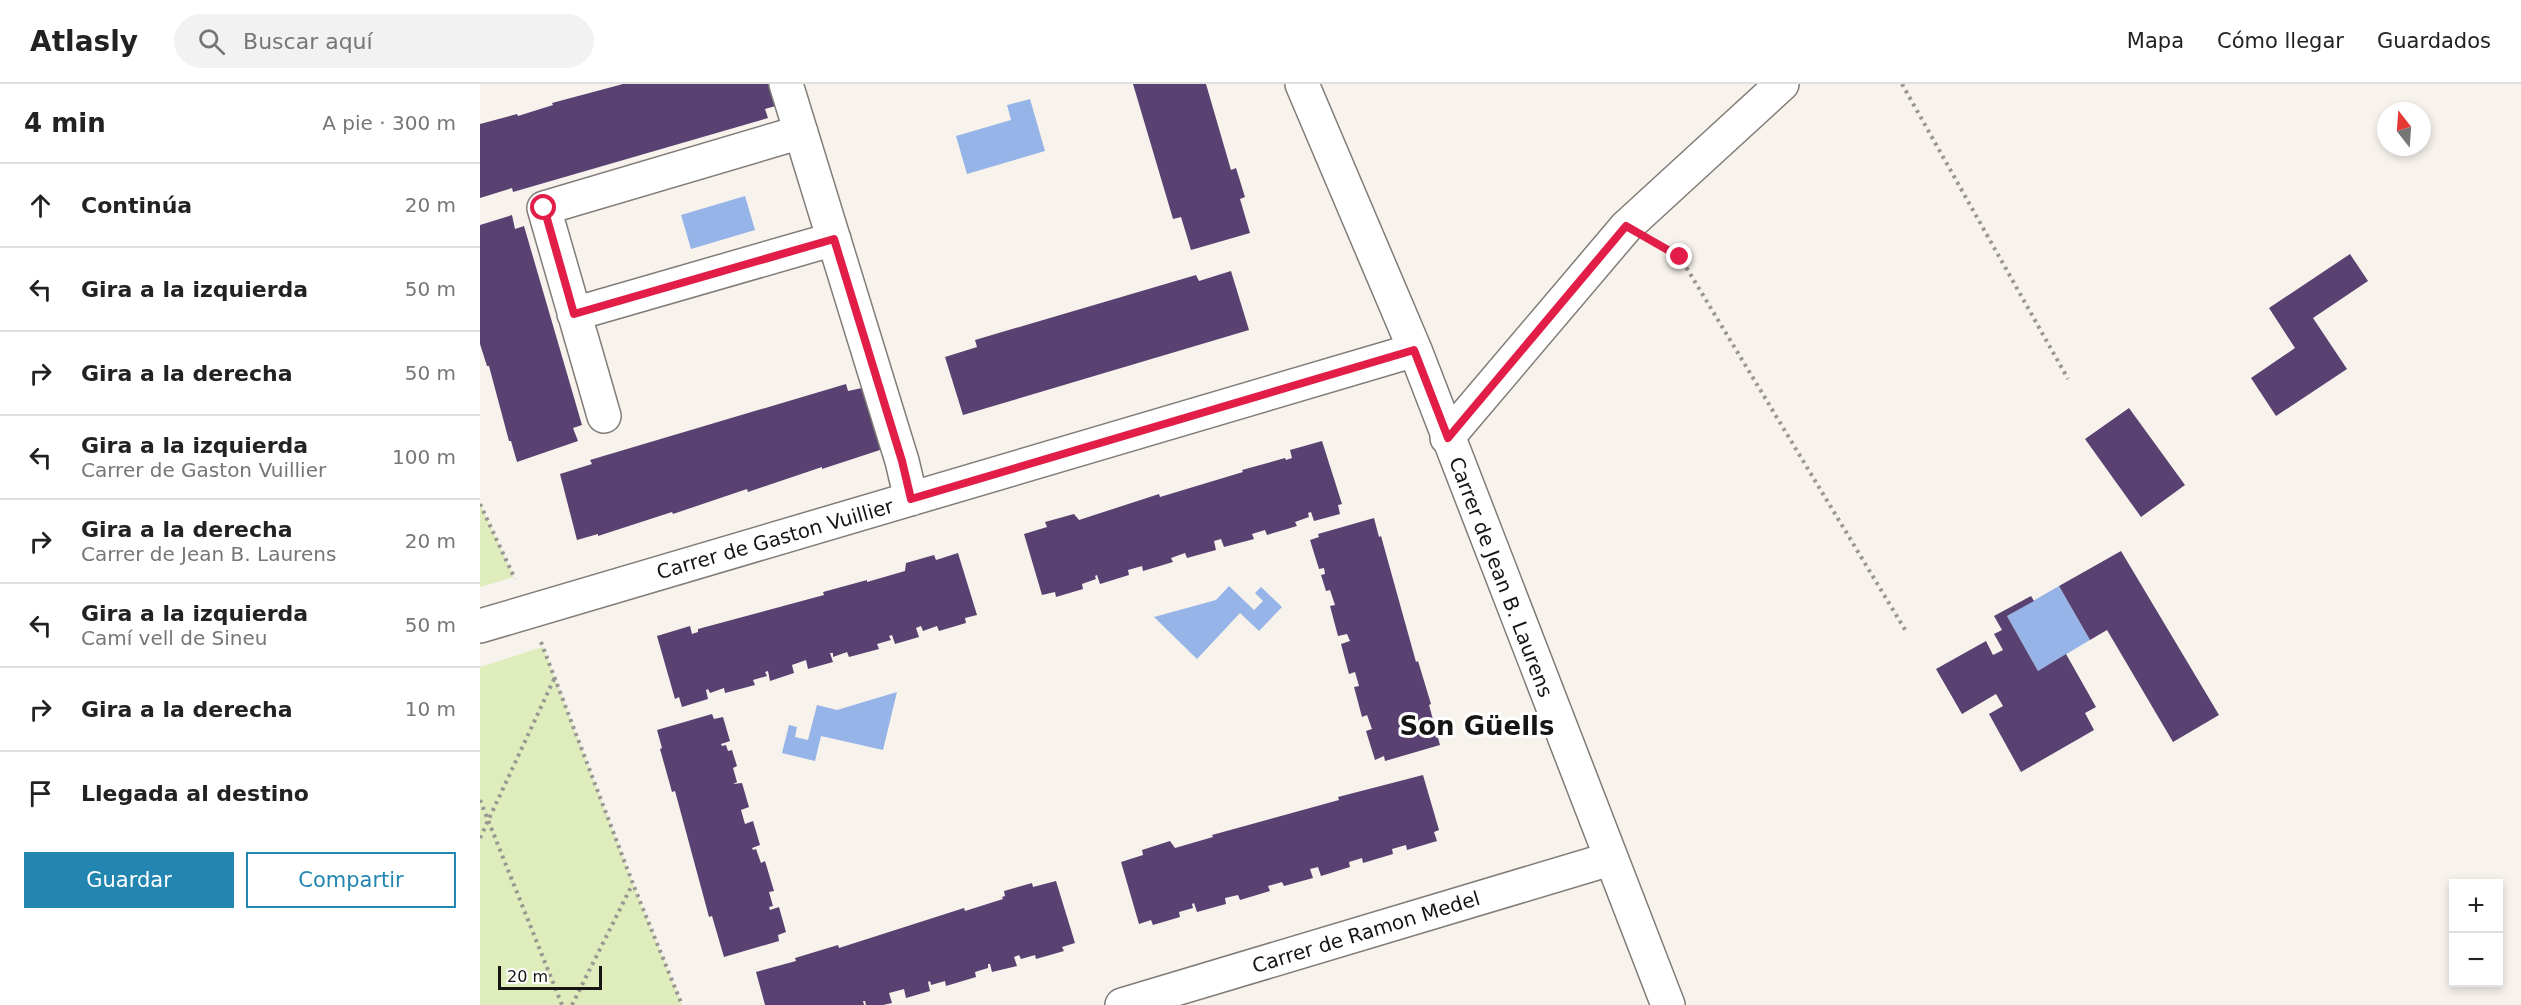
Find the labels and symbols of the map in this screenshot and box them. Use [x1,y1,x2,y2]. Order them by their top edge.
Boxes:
north arrow [2377,102,2431,156]
route start [530,194,556,220]
route end [1666,243,1692,269]
street label: Carrer de Jean B. Laurens [1444,454,1558,700]
street label: Carrer de Gaston Vuillier [654,493,897,584]
district label: Son Güells [1400,711,1554,741]
street label: Carrer de Ramon Medel [1249,886,1483,978]
scale bar [498,963,602,990]

